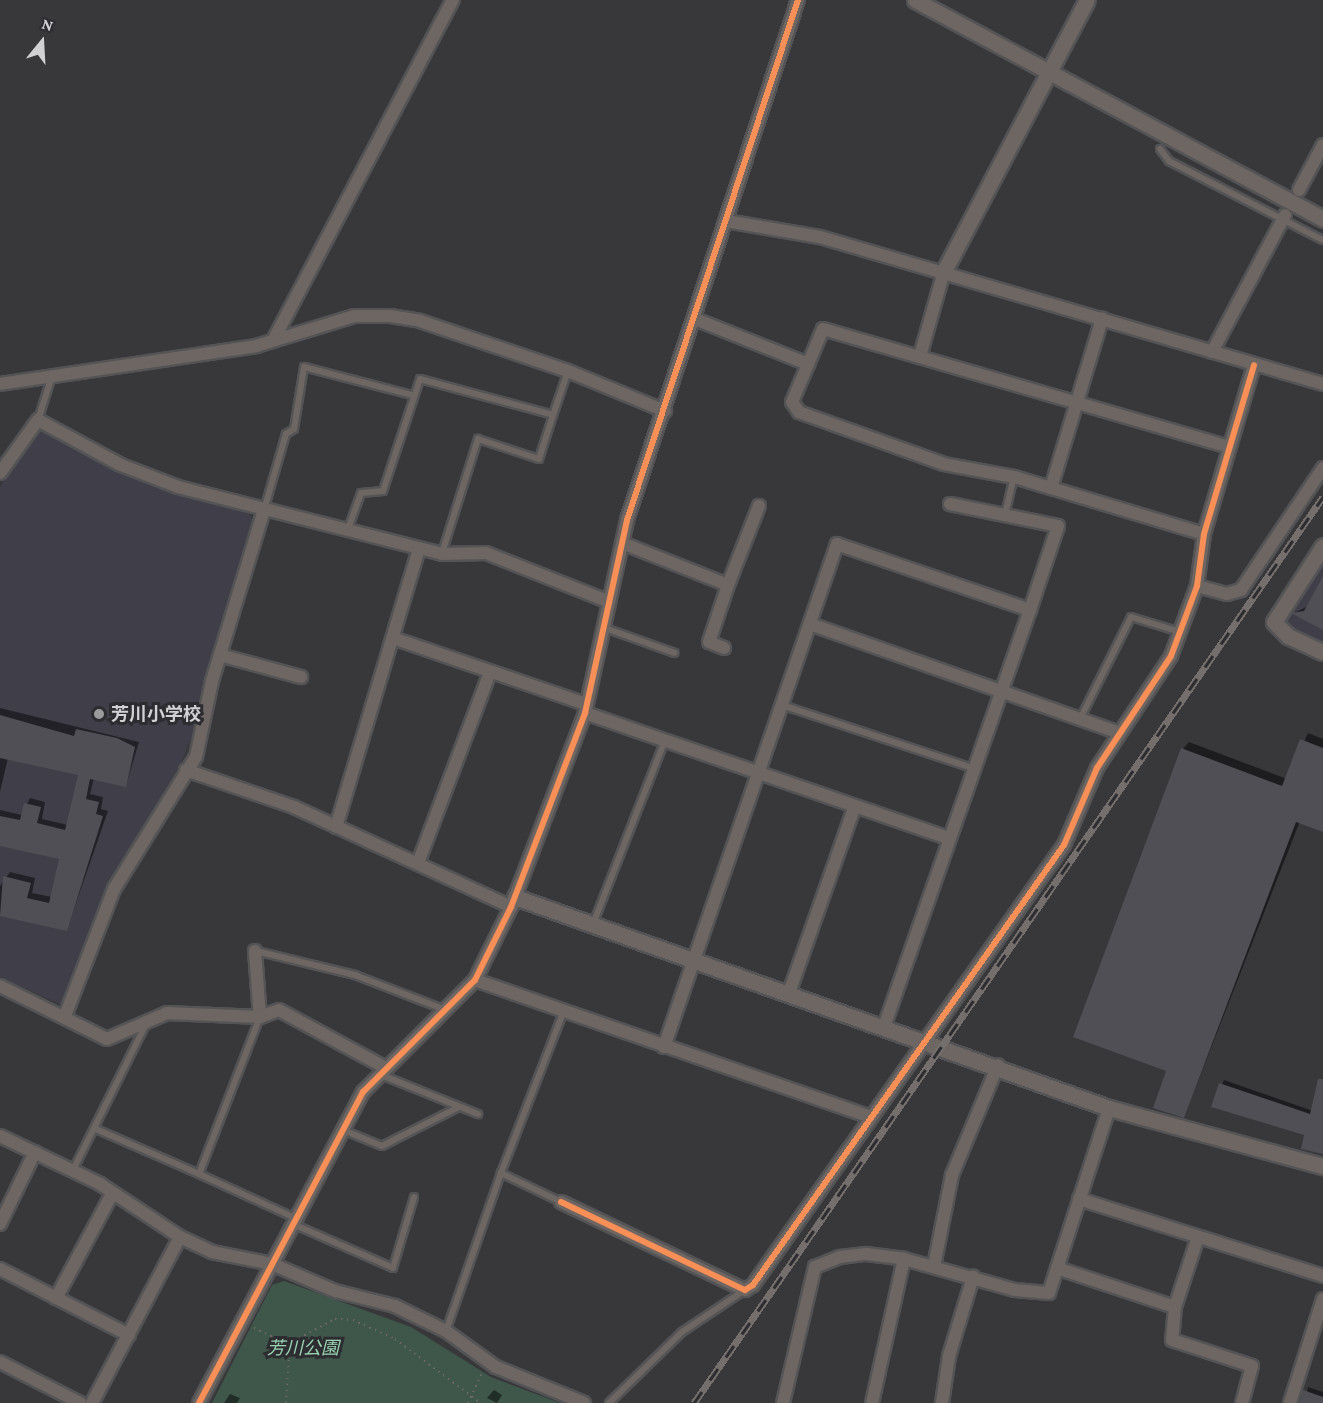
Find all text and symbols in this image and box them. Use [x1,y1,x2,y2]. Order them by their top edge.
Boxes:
north arrow [12,12,72,72]
text: N [40,15,56,34]
place label: 芳川小学校 [111,703,201,725]
marker: 芳川小学校 [92,707,106,721]
park label: 芳川公園 [267,1337,339,1359]

